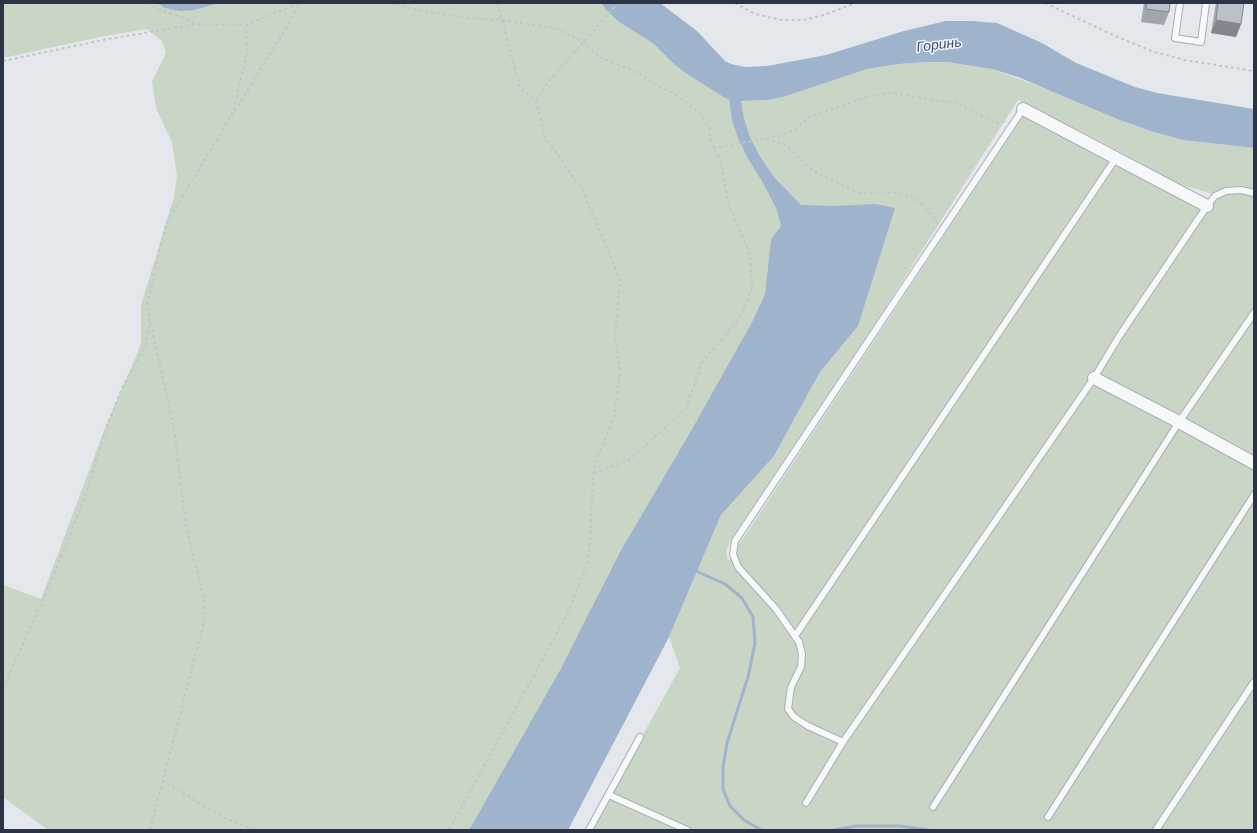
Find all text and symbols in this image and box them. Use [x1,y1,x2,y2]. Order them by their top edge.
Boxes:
water label: Горинь [916,34,962,56]

